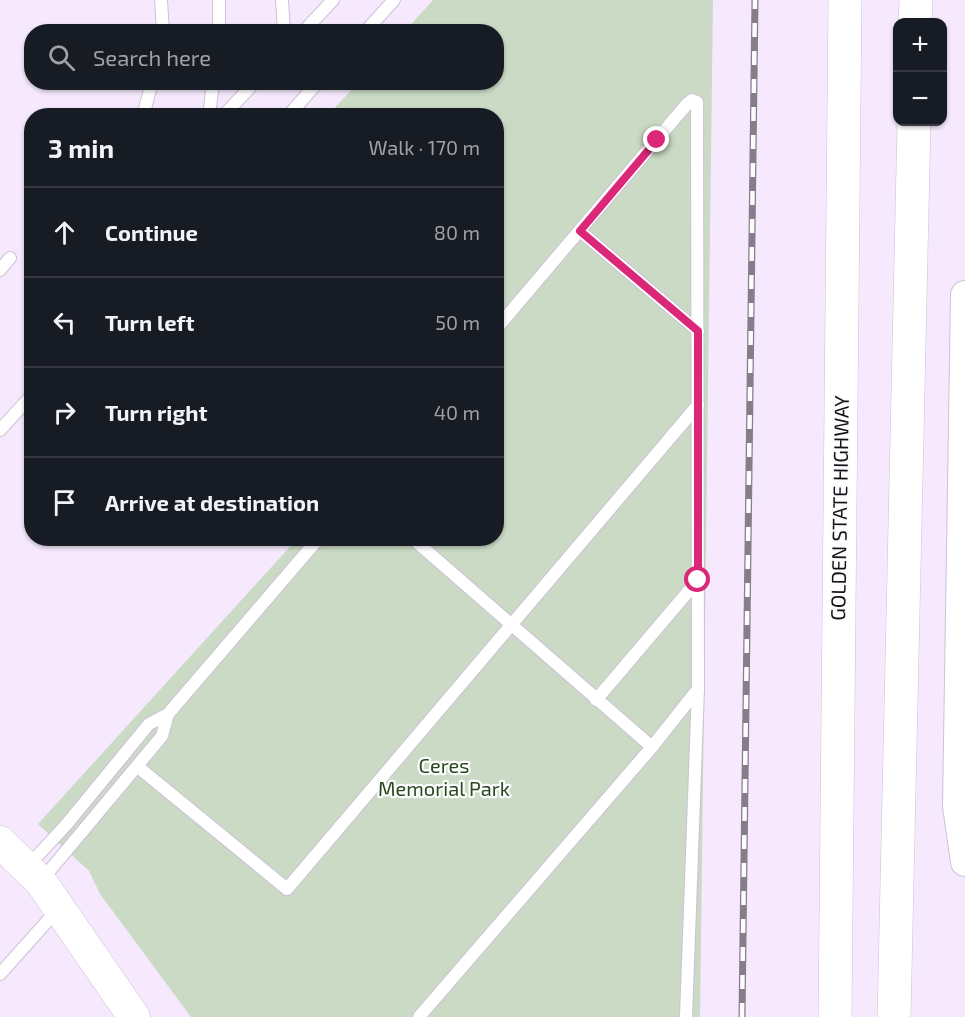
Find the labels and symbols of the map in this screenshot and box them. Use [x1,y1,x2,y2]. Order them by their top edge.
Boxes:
route end [643,126,669,152]
street label: GOLDEN STATE HIGHWAY [825,395,853,621]
route start [684,566,710,592]
park label: Ceres Memorial Park [378,753,510,800]

